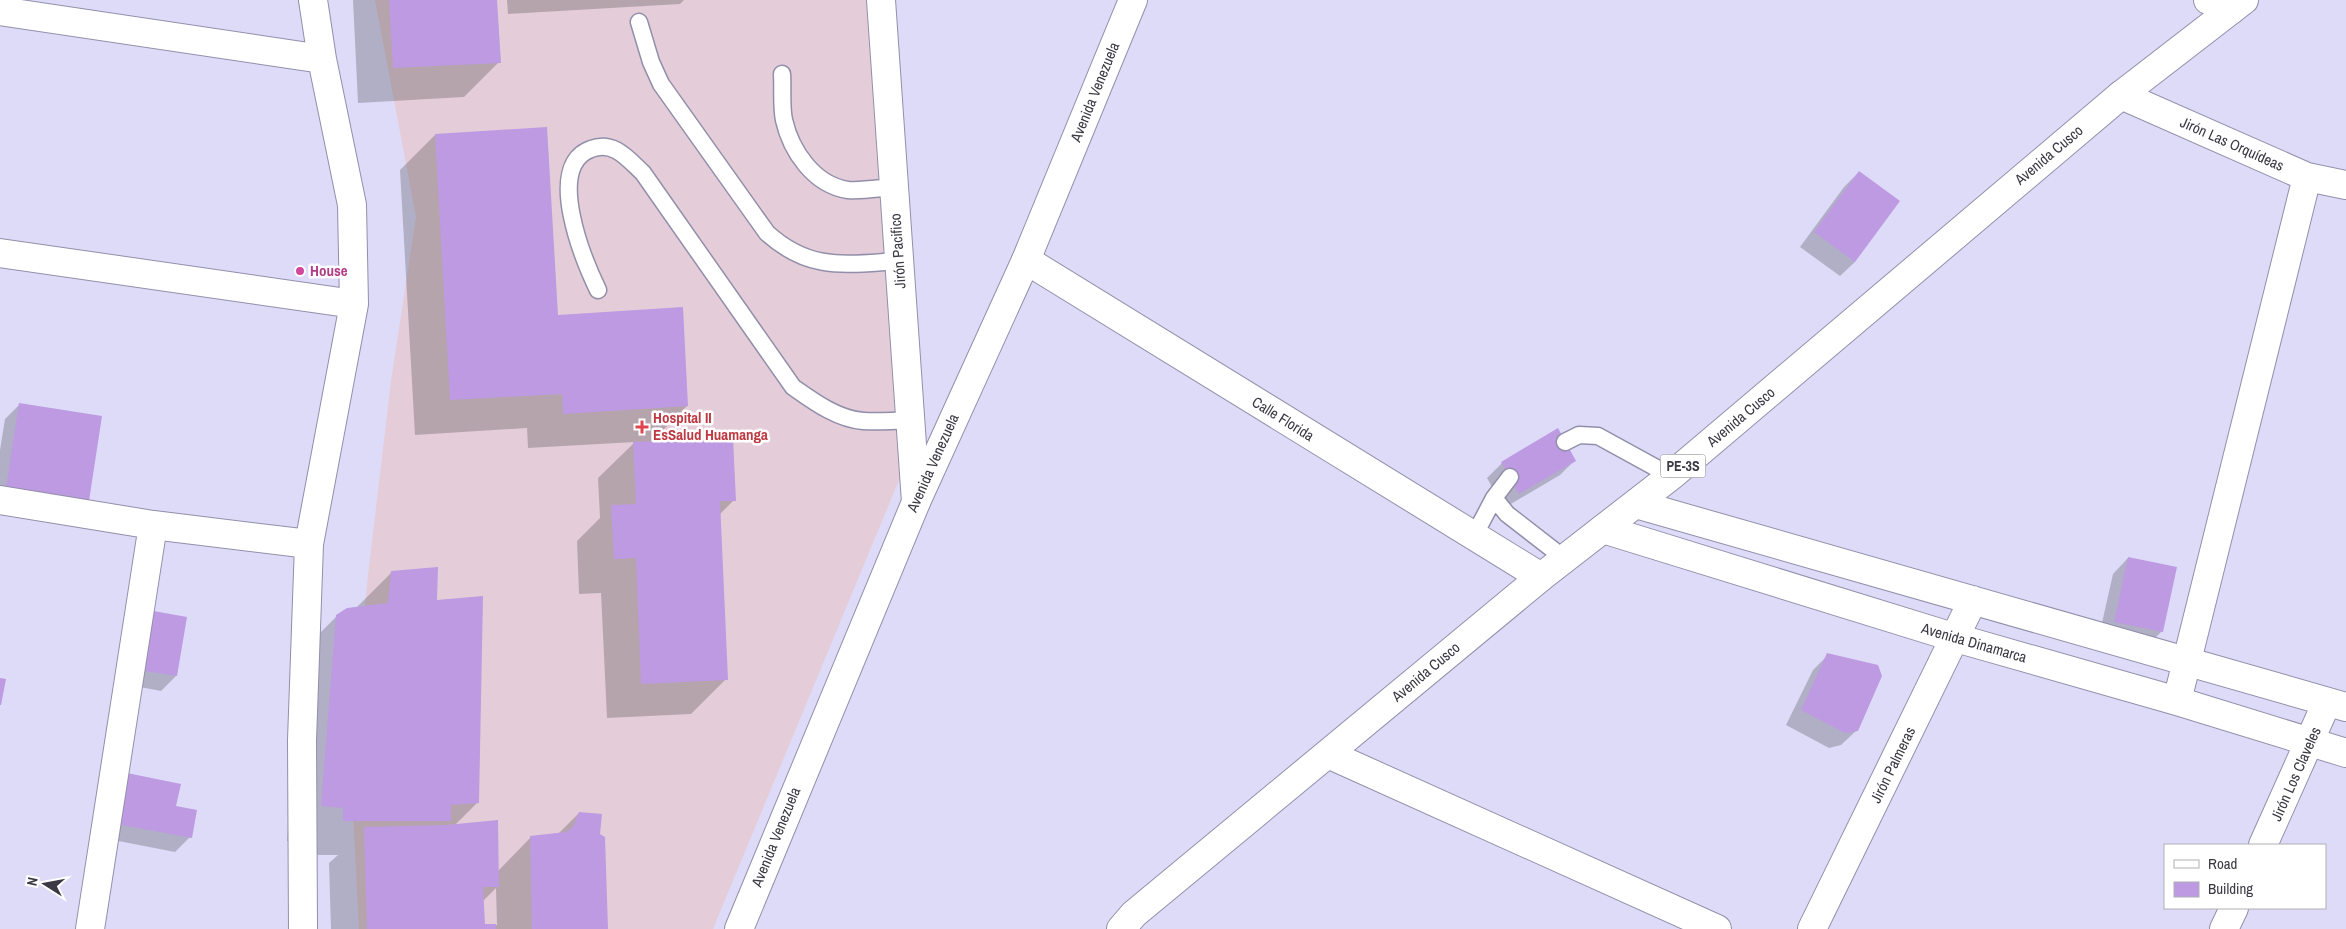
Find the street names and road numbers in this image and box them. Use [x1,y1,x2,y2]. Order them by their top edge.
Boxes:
street label: Avenida Venezuela [1065,39,1124,146]
street label: Jirón Las Orquídeas [2177,111,2287,176]
street label: Avenida Cusco [2009,120,2087,190]
street label: Jirón Pacifico [884,213,911,289]
street label: Avenida Cusco [1701,382,1779,452]
street label: Calle Florida [1248,391,1319,446]
street label: Avenida Venezuela [901,410,964,516]
road number: PE-3S [1660,454,1706,478]
street label: Avenida Dinamarca [1918,617,2029,668]
street label: Avenida Cusco [1386,637,1464,707]
street label: Jirón Palmeras [1865,723,1920,807]
street label: Jirón Los Claveles [2265,723,2326,824]
street label: Avenida Venezuela [746,784,805,891]

